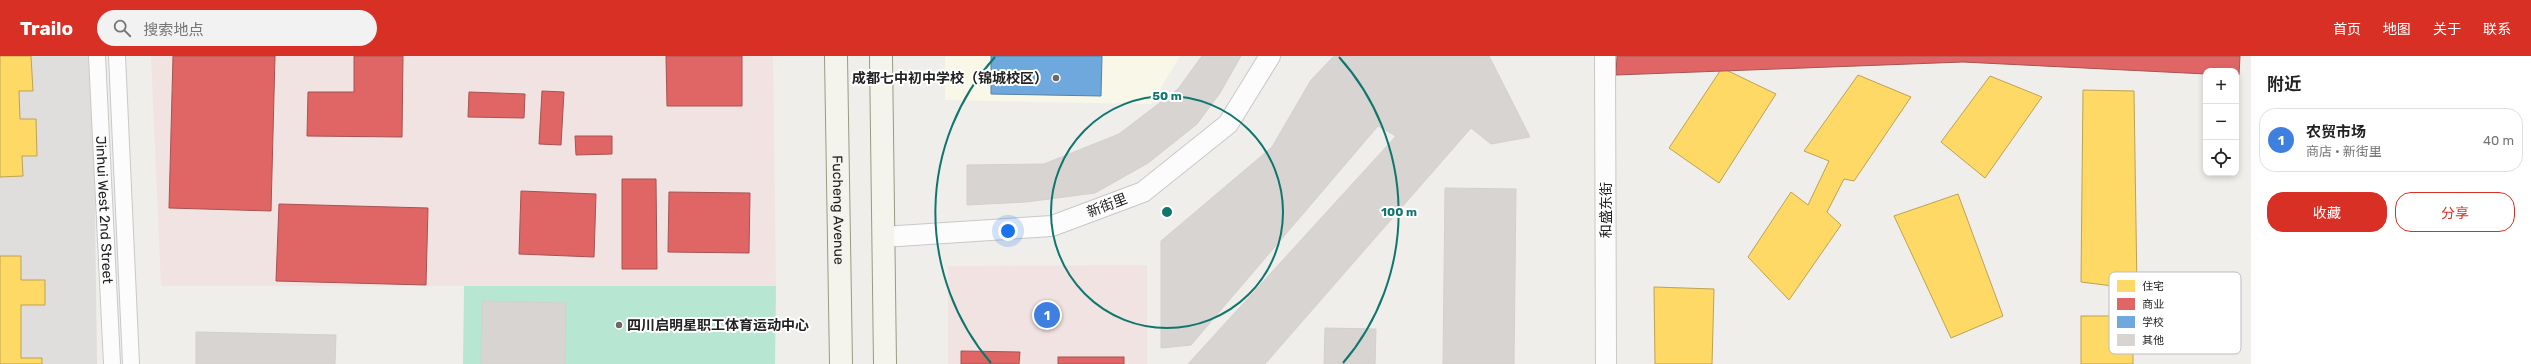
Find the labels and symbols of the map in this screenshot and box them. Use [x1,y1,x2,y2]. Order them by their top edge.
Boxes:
place label: 成都七中初中学校（锦城校区） [852,70,1048,87]
marker: 成都七中初中学校（锦城校区） [1051,73,1061,83]
text: 50 m [1152,89,1182,103]
street label: Jinhui West 2nd Street [92,135,116,285]
street label: Fucheng Avenue [829,155,847,265]
street label: 和盛东街 [1598,182,1615,238]
street label: 新街里 [1085,190,1130,221]
centre of rings [1160,205,1174,219]
text: 100 m [1381,205,1417,219]
your location [998,221,1018,241]
legend [2109,272,2241,354]
text: 住宅 [2142,280,2164,293]
text: 商业 [2142,298,2164,311]
pin: 1 [1034,300,1060,330]
text: 学校 [2142,316,2164,329]
place label: 四川启明星职工体育运动中心 [627,317,809,334]
marker: 四川启明星职工体育运动中心 [614,320,624,330]
text: 其他 [2142,334,2164,347]

